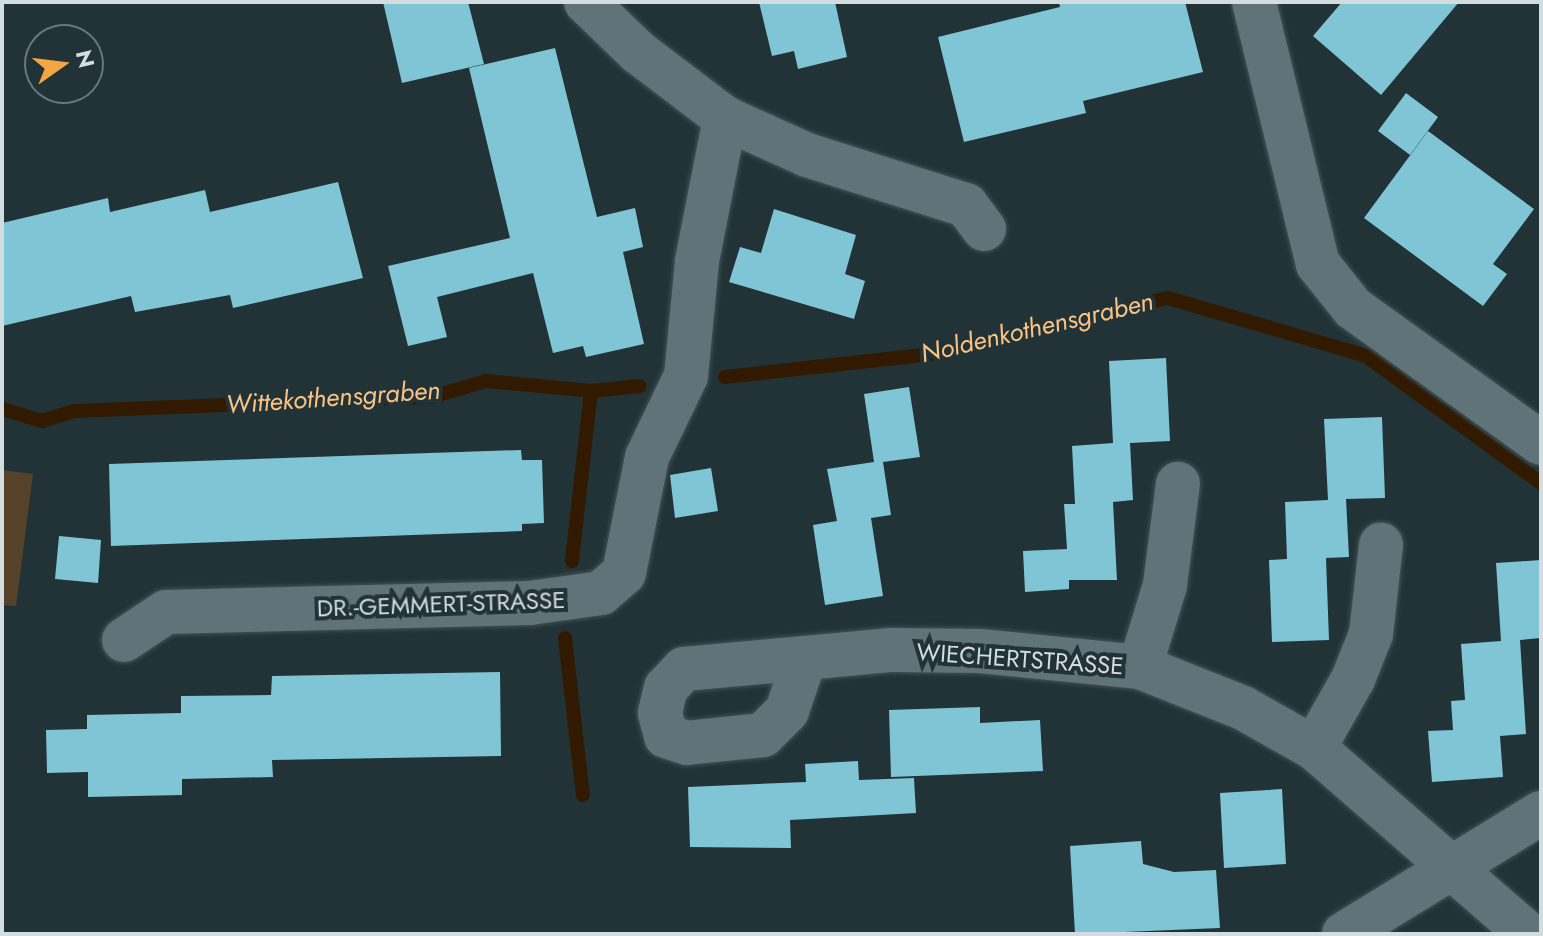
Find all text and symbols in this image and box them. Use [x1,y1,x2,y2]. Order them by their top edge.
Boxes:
north arrow [24,24,104,104]
text: N [68,46,103,71]
water label: Noldenkothensgraben [918,286,1156,370]
water label: Wittekothensgraben [225,375,441,421]
street label: DR.-GEMMERT-STRASSE [316,585,566,623]
street label: WIECHERTSTRASSE [916,637,1124,681]

